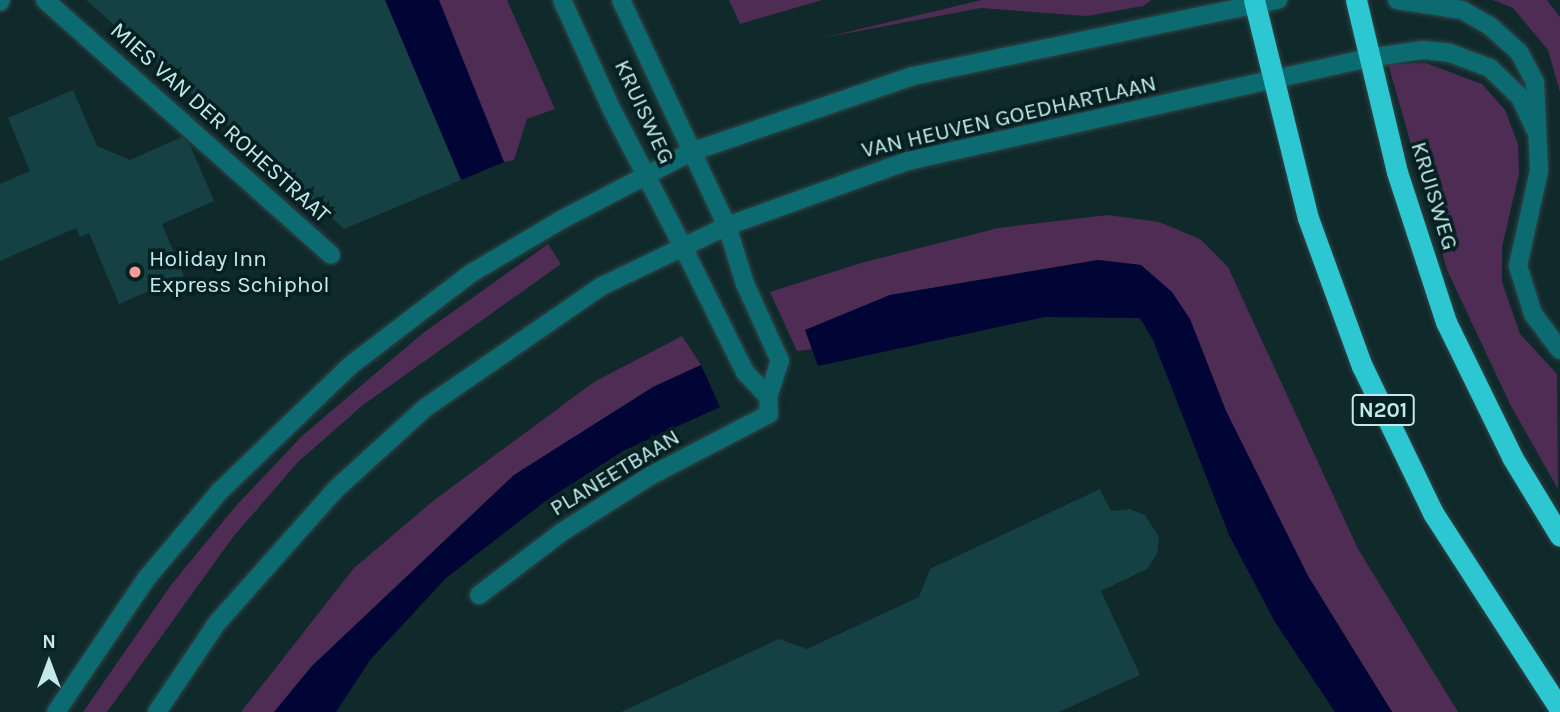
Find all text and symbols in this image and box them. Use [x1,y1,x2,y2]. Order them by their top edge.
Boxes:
street label: MIES VAN DER ROHESTRAAT [104,17,336,229]
street label: KRUISWEG [608,56,680,168]
street label: VAN HEUVEN GOEDHARTLAAN [859,70,1159,164]
street label: KRUISWEG [1404,139,1464,253]
place label: Holiday Inn Express Schiphol [149,245,330,299]
marker: Holiday Inn Express Schiphol [127,264,143,280]
road number: N201 [1352,392,1414,428]
street label: PLANEETBAAN [545,424,685,522]
north arrow [14,628,84,698]
text: N [42,631,56,653]

